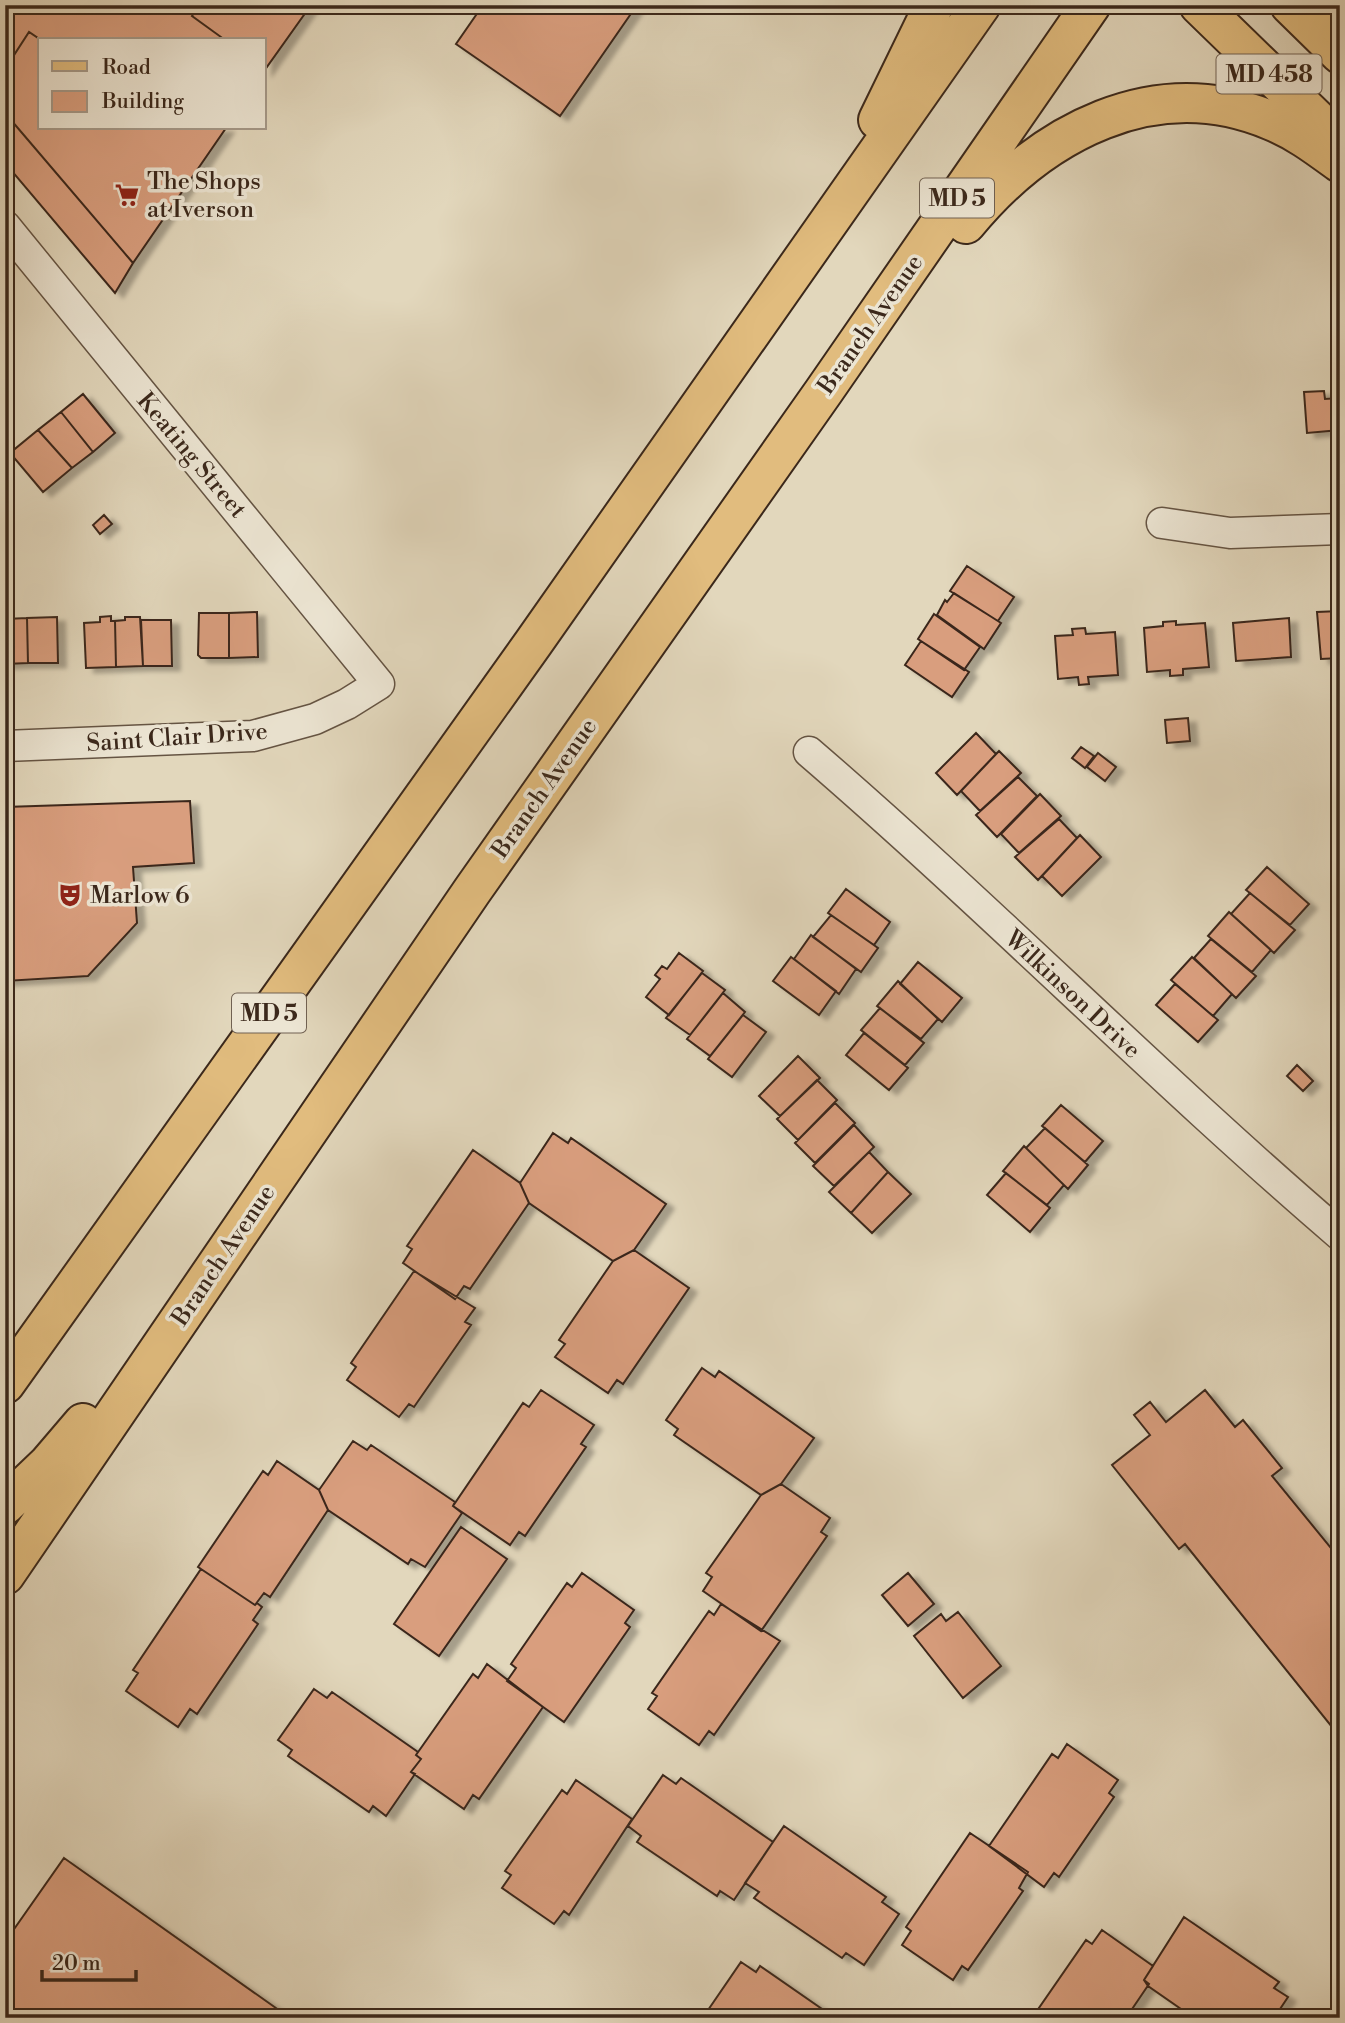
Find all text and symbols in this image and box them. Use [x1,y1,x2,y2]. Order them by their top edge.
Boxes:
legend [38,38,266,130]
road number: MD 458 [1216,54,1322,94]
text: Road [102,55,151,81]
text: Building [101,89,184,115]
place label: The Shops at Iverson [147,167,261,225]
road number: MD 5 [920,178,994,218]
supermarket icon: The Shops at Iverson [113,181,141,209]
street label: Branch Avenue [811,249,930,401]
street label: Keating Street [130,387,253,525]
street label: Branch Avenue [485,713,604,865]
street label: Saint Clair Drive [85,717,269,759]
theatre icon: Marlow 6 [56,881,84,909]
place label: Marlow 6 [90,881,190,911]
street label: Wilkinson Drive [997,923,1147,1065]
road number: MD 5 [232,994,306,1032]
street label: Branch Avenue [165,1179,282,1333]
scale bar [42,1939,136,1983]
text: 20 m [52,1951,101,1977]

